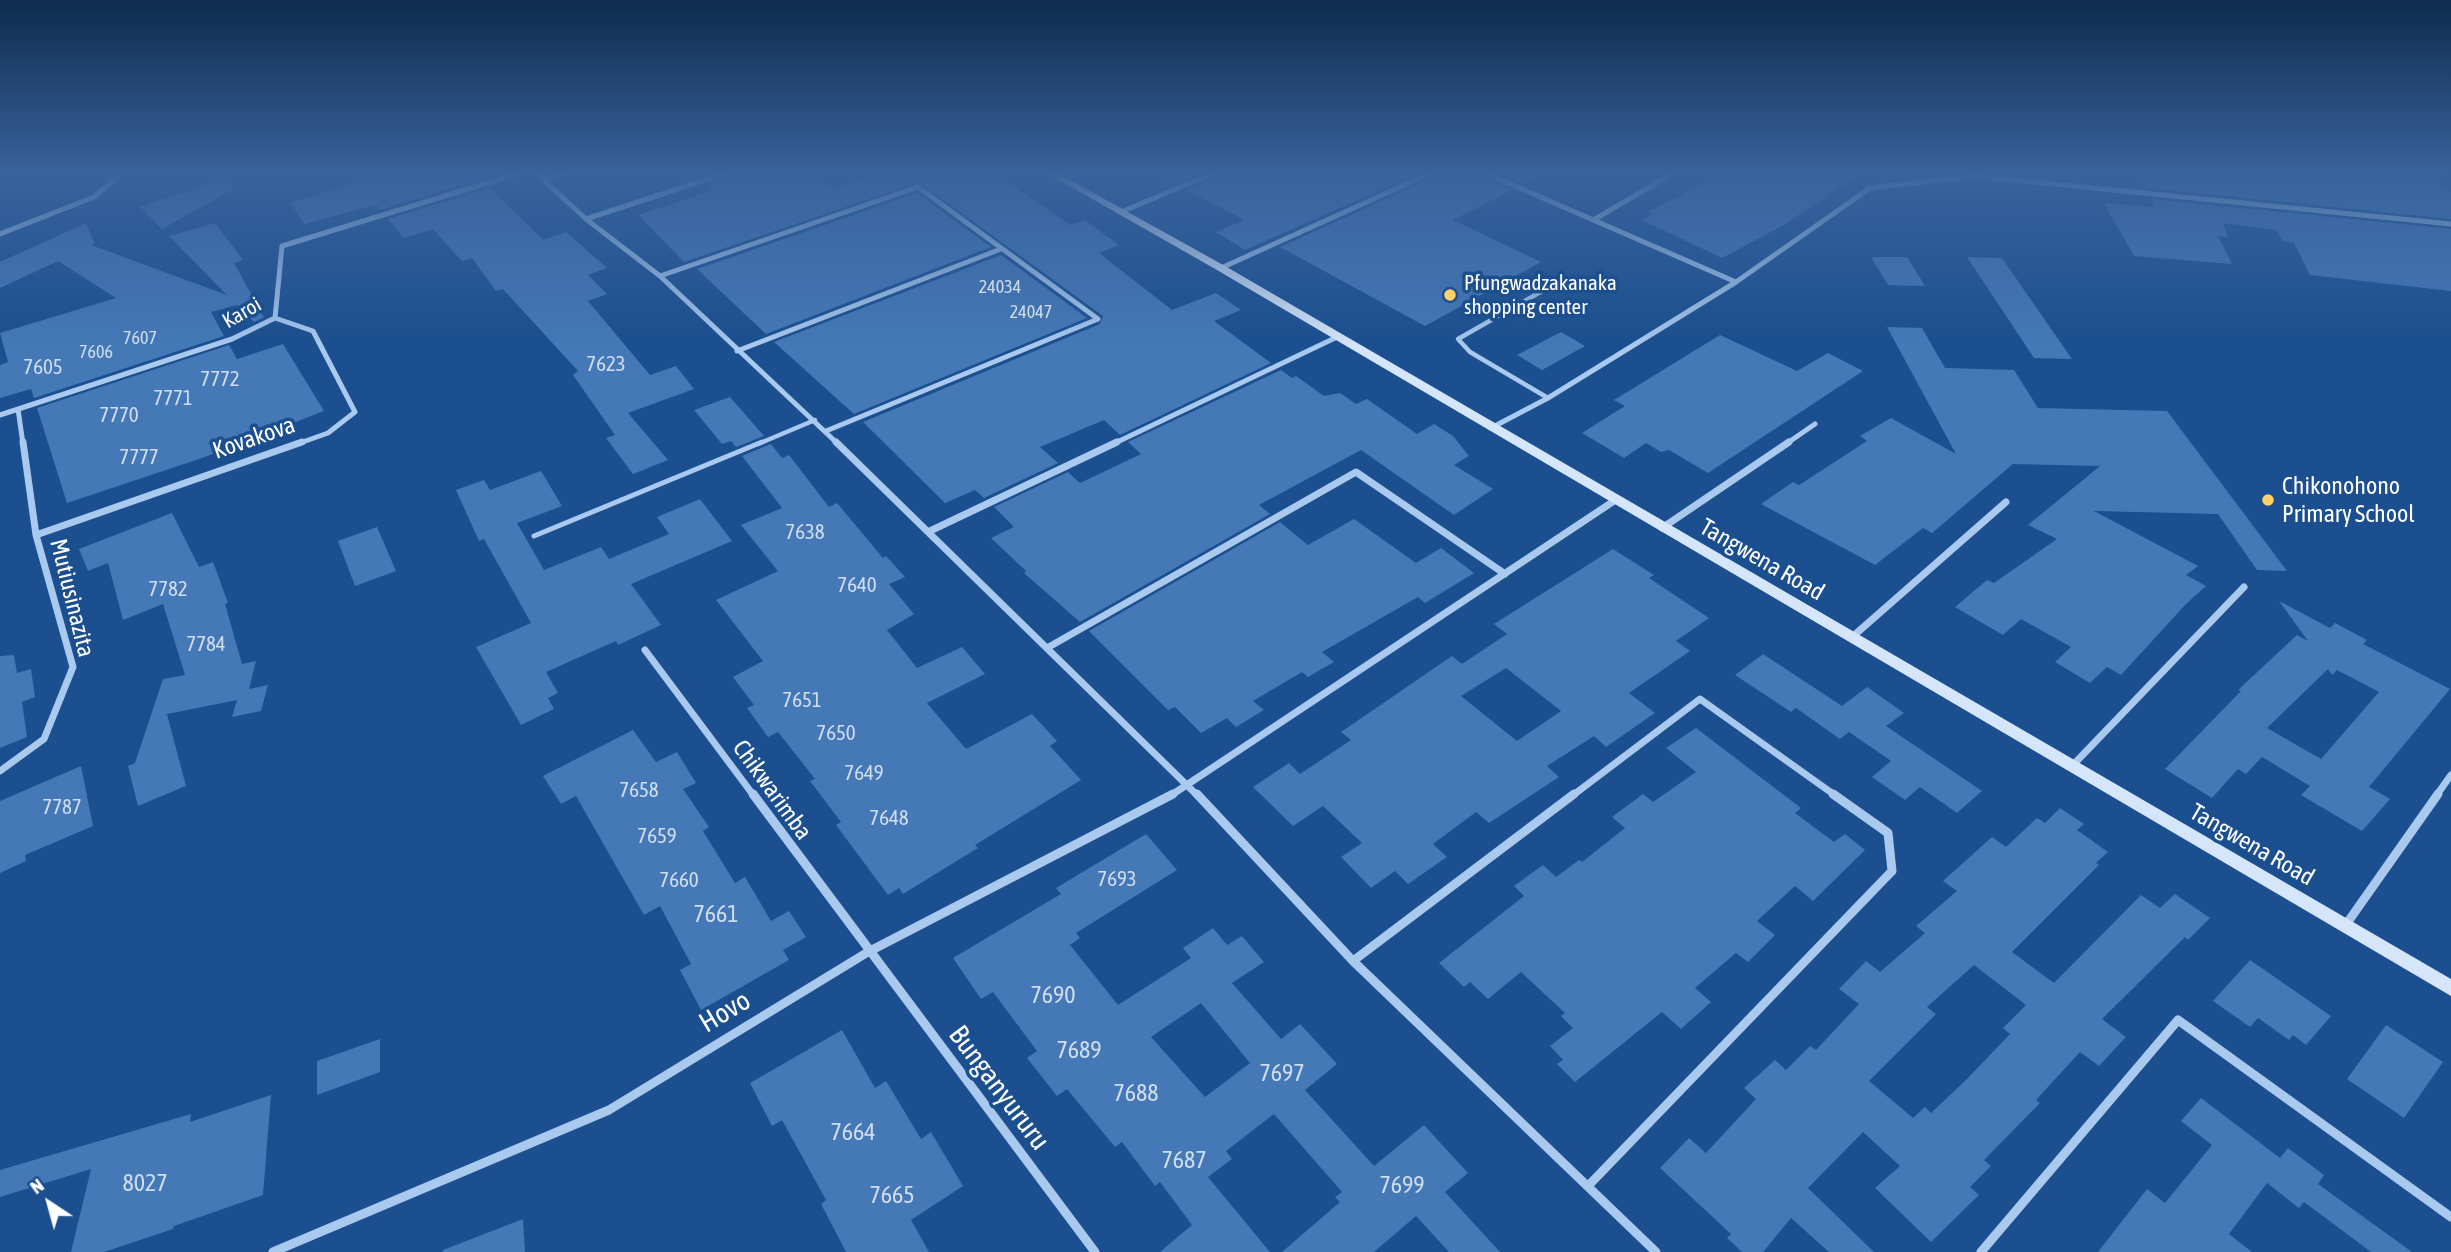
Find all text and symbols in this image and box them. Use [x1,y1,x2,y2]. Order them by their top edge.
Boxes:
place label: Pfungwadzakanaka shopping center [1464,270,1617,320]
house number: 24034 [979,276,1021,298]
marker: Pfungwadzakanaka shopping center [1442,287,1458,303]
street label: Karoi [218,292,266,334]
house number: 24047 [1010,301,1052,323]
house number: 7607 [123,327,157,349]
house number: 7606 [79,341,113,363]
house number: 7623 [586,351,626,377]
house number: 7605 [23,354,63,380]
house number: 7772 [200,366,240,392]
house number: 7771 [153,385,193,411]
house number: 7770 [99,402,139,428]
street label: Kovakova [209,411,299,465]
house number: 7777 [119,444,159,470]
place label: Chikonohono Primary School [2282,472,2415,528]
marker: Chikonohono Primary School [2260,492,2276,508]
street label: Tangwena Road [1695,513,1829,607]
house number: 7638 [785,519,825,545]
street label: Mutiusinazita [43,536,101,660]
house number: 7640 [837,572,877,598]
house number: 7782 [148,576,188,602]
house number: 7784 [186,631,226,657]
house number: 7651 [782,687,822,713]
house number: 7650 [816,720,856,746]
street label: Chikwarimba [726,735,818,845]
house number: 7649 [844,760,884,786]
house number: 7658 [619,777,659,803]
house number: 7787 [42,794,82,820]
street label: Tangwena Road [2185,798,2319,892]
house number: 7648 [869,805,909,831]
house number: 7659 [637,823,677,849]
house number: 7693 [1097,866,1137,892]
house number: 7660 [659,867,699,893]
house number: 7661 [693,900,739,928]
house number: 7690 [1030,981,1076,1009]
street label: Hovo [693,984,757,1040]
street label: Bunganyururu [941,1019,1057,1157]
house number: 7689 [1056,1036,1102,1064]
house number: 7697 [1259,1059,1305,1087]
house number: 7688 [1113,1079,1159,1107]
house number: 7664 [830,1118,876,1146]
house number: 7687 [1161,1146,1207,1174]
north arrow [14,1168,84,1238]
house number: 8027 [122,1169,168,1197]
house number: 7699 [1379,1171,1425,1199]
text: N [26,1174,48,1198]
house number: 7665 [869,1181,915,1209]

